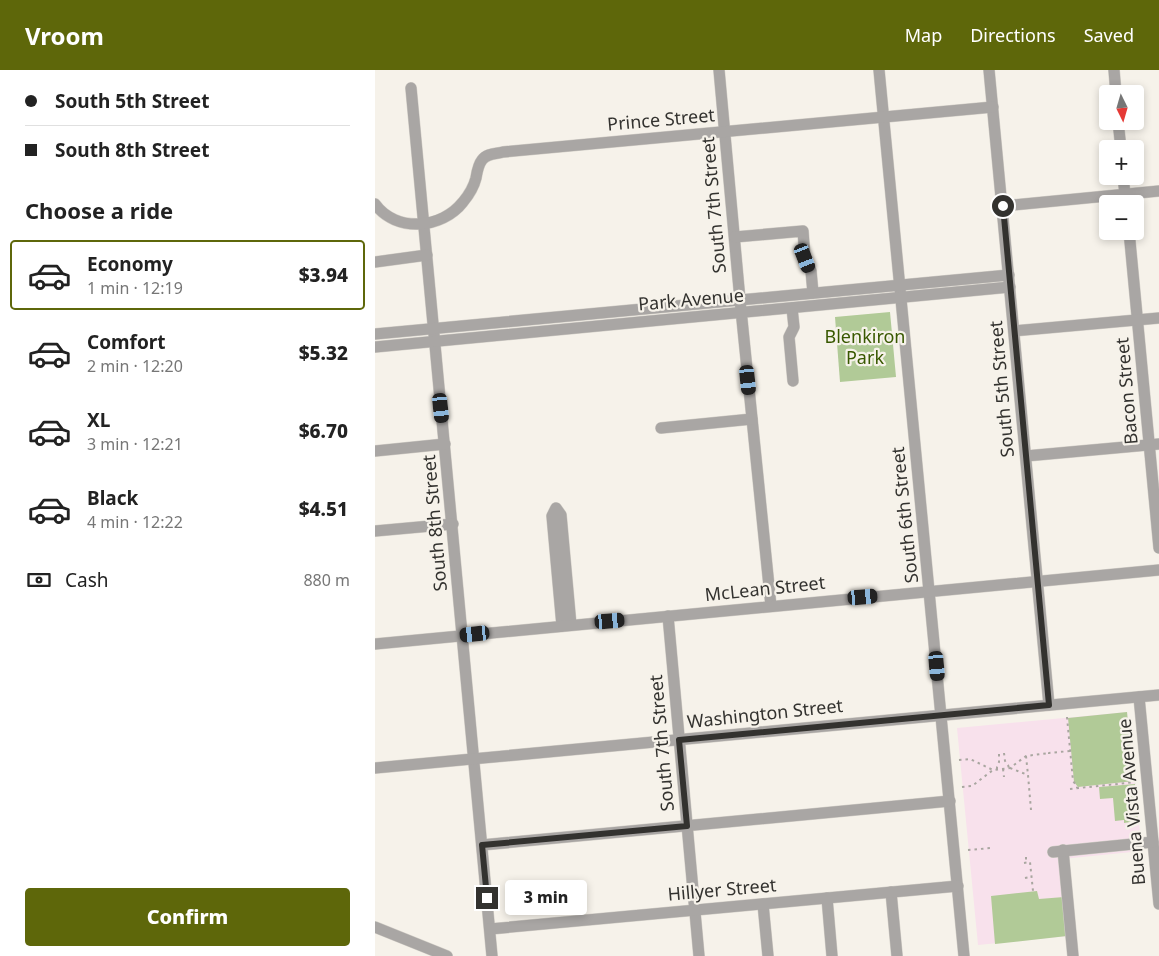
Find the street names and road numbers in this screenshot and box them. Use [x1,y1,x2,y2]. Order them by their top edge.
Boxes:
street label: Prince Street [606,102,716,136]
street label: South 7th Street [695,135,731,274]
street label: Park Avenue [637,282,745,316]
street label: South 5th Street [983,319,1019,458]
street label: Bacon Street [1109,336,1143,446]
street label: South 6th Street [885,445,923,585]
street label: South 8th Street [416,453,452,592]
street label: McLean Street [704,570,827,606]
street label: South 7th Street [643,673,679,812]
street label: Washington Street [686,693,844,733]
street label: Buena Vista Avenue [1112,718,1150,887]
street label: Hillyer Street [667,872,778,906]

